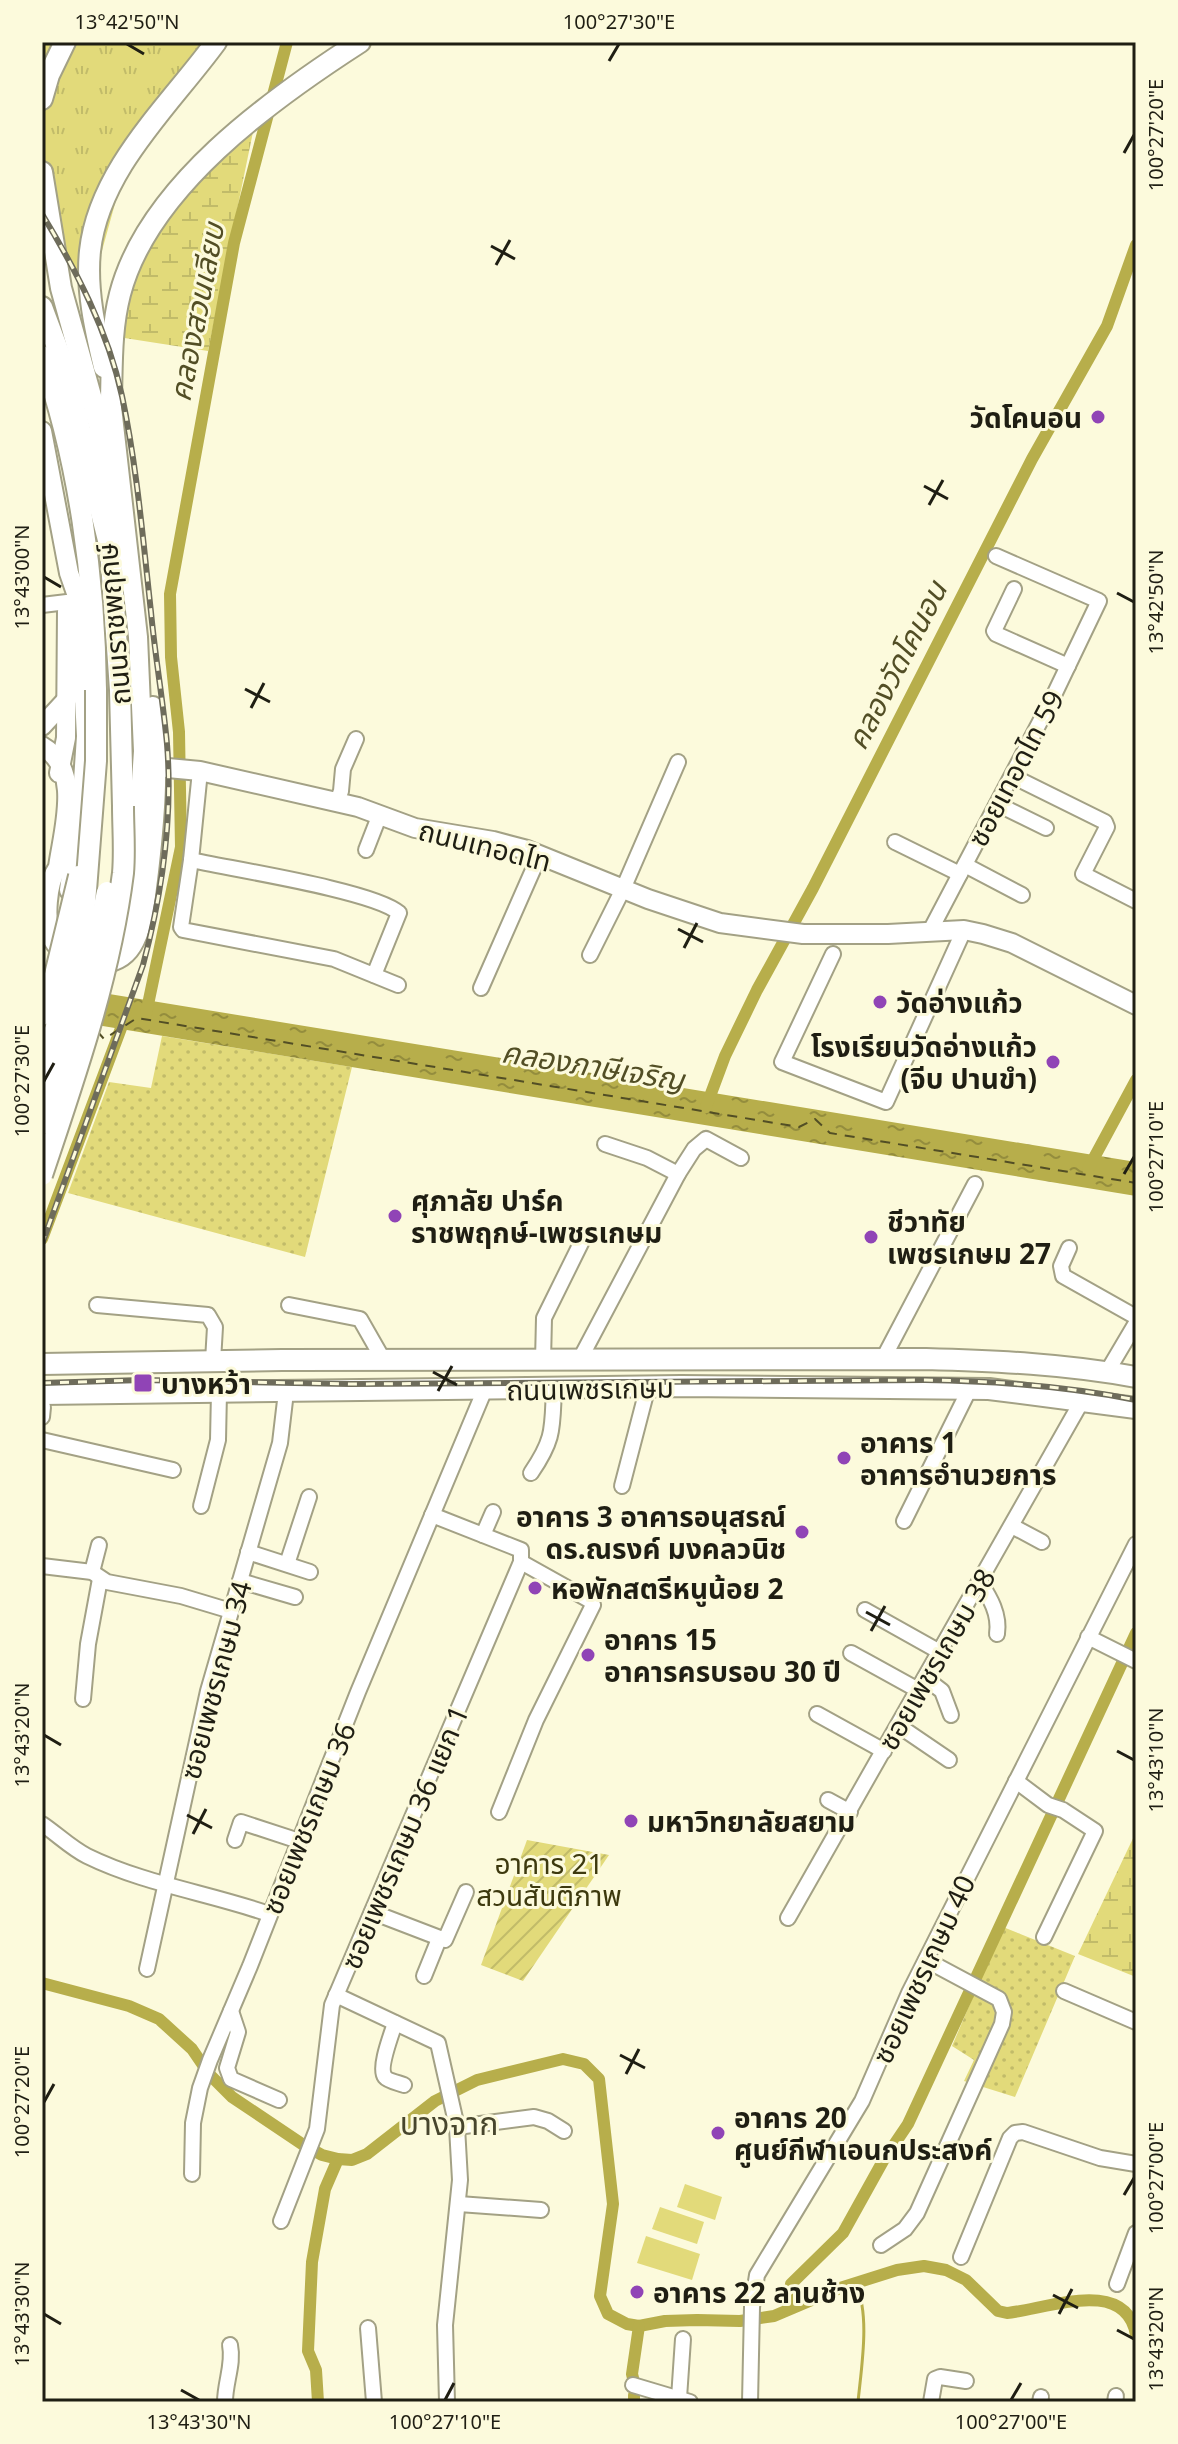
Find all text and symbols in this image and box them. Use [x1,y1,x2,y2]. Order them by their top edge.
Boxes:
text: 13°42'50"N [74,8,180,35]
text: 100°27'30"E [563,8,675,35]
text: 100°27'20"E [1142,79,1169,191]
water label: คลองสวนเลียบ [159,218,234,405]
place label: วัดโคนอน [969,398,1082,436]
marker: วัดโคนอน [1089,408,1107,426]
text: 13°43'00"N [8,524,35,630]
street label: ถนนราชพฤกษ์ [87,541,139,707]
text: 13°42'50"N [1142,549,1169,655]
water label: คลองวัดโคนอน [836,573,957,756]
street label: ซอยเทอดไท 59 [958,683,1072,853]
street label: ถนนเทอดไท [415,810,555,880]
place label: วัดอ่างแก้ว [896,983,1023,1021]
marker: วัดอ่างแก้ว [871,993,889,1011]
text: 100°27'30"E [8,1025,35,1137]
place label: โรงเรียนวัดอ่างแก้ว (จีบ ปานขำ) [811,1027,1037,1097]
water label: คลองภาษีเจริญ [499,1030,689,1100]
marker: โรงเรียนวัดอ่างแก้ว (จีบ ปานขำ) [1044,1053,1062,1071]
text: 100°27'10"E [1142,1101,1169,1213]
place label: ศุภาลัย ปาร์ค ราชพฤกษ์-เพชรเกษม [411,1181,662,1251]
place label: ชีวาทัย เพชรเกษม 27 [887,1202,1051,1272]
marker: ศุภาลัย ปาร์ค ราชพฤกษ์-เพชรเกษม [386,1207,404,1225]
marker: ชีวาทัย เพชรเกษม 27 [862,1228,880,1246]
place label: บางหว้า [161,1364,251,1402]
street label: ถนนเพชรเกษม [506,1368,674,1408]
marker: บางหว้า [132,1372,154,1394]
place label: อาคาร 1 อาคารอำนวยการ [860,1423,1056,1493]
marker: อาคาร 1 อาคารอำนวยการ [835,1449,853,1467]
place label: อาคาร 3 อาคารอนุสรณ์ ดร.ณรงค์ มงคลวนิช [516,1497,786,1567]
marker: อาคาร 3 อาคารอนุสรณ์ ดร.ณรงค์ มงคลวนิช [793,1523,811,1541]
street label: ซอยเพชรเกษม 38 [869,1561,1003,1757]
place label: หอพักสตรีหนูน้อย 2 [551,1569,783,1607]
street label: ซอยเพชรเกษม 34 [170,1577,260,1783]
marker: หอพักสตรีหนูน้อย 2 [526,1579,544,1597]
place label: อาคาร 15 อาคารครบรอบ 30 ปี [604,1620,841,1690]
marker: อาคาร 15 อาคารครบรอบ 30 ปี [579,1646,597,1664]
text: 13°43'20"N [8,1682,35,1788]
street label: ซอยเพชรเกษม 36 แยก 1 [331,1699,477,1975]
text: 13°43'10"N [1142,1707,1169,1813]
street label: ซอยเพชรเกษม 36 [252,1716,364,1920]
place label: มหาวิทยาลัยสยาม [647,1802,855,1840]
marker: มหาวิทยาลัยสยาม [622,1812,640,1830]
park label: อาคาร 21 สวนสันติภาพ [476,1844,622,1914]
street label: ซอยเพชรเกษม 40 [863,1869,983,2069]
text: 100°27'20"E [8,2046,35,2158]
place label: อาคาร 20 ศูนย์กีฬาเอนกประสงค์ [734,2098,992,2168]
district label: บางจาก [400,2101,498,2144]
text: 100°27'00"E [1142,2122,1169,2234]
marker: อาคาร 20 ศูนย์กีฬาเอนกประสงค์ [709,2124,727,2142]
text: 13°43'30"N [8,2261,35,2367]
place label: อาคาร 22 ลานช้าง [653,2273,865,2311]
marker: อาคาร 22 ลานช้าง [628,2283,646,2301]
text: 13°43'20"N [1142,2286,1169,2392]
text: 13°43'30"N [146,2408,252,2435]
text: 100°27'10"E [389,2408,501,2435]
text: 100°27'00"E [955,2408,1067,2435]

